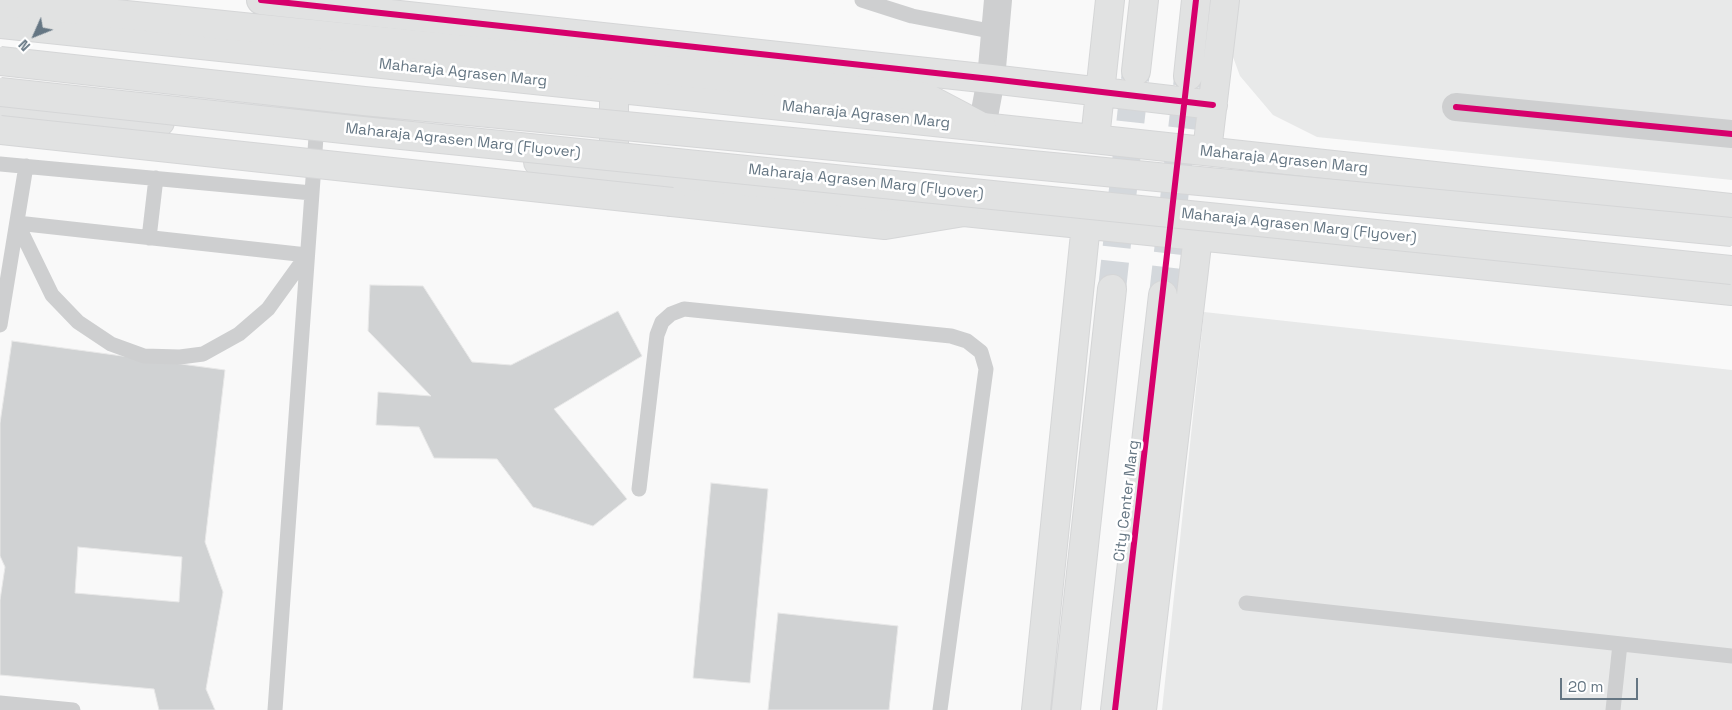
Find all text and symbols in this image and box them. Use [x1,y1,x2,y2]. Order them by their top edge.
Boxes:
north arrow [10,10,60,60]
text: N [14,36,34,55]
street label: Maharaja Agrasen Marg [378,55,548,91]
street label: Maharaja Agrasen Marg [781,97,951,133]
street label: Maharaja Agrasen Marg (Flyover) [344,120,582,162]
street label: Maharaja Agrasen Marg [1199,142,1369,178]
street label: Maharaja Agrasen Marg (Flyover) [747,161,985,203]
street label: Maharaja Agrasen Marg (Flyover) [1180,205,1418,247]
street label: City Center Marg [1111,439,1143,563]
scale bar [1562,668,1640,700]
text: 20 m [1568,677,1603,696]

